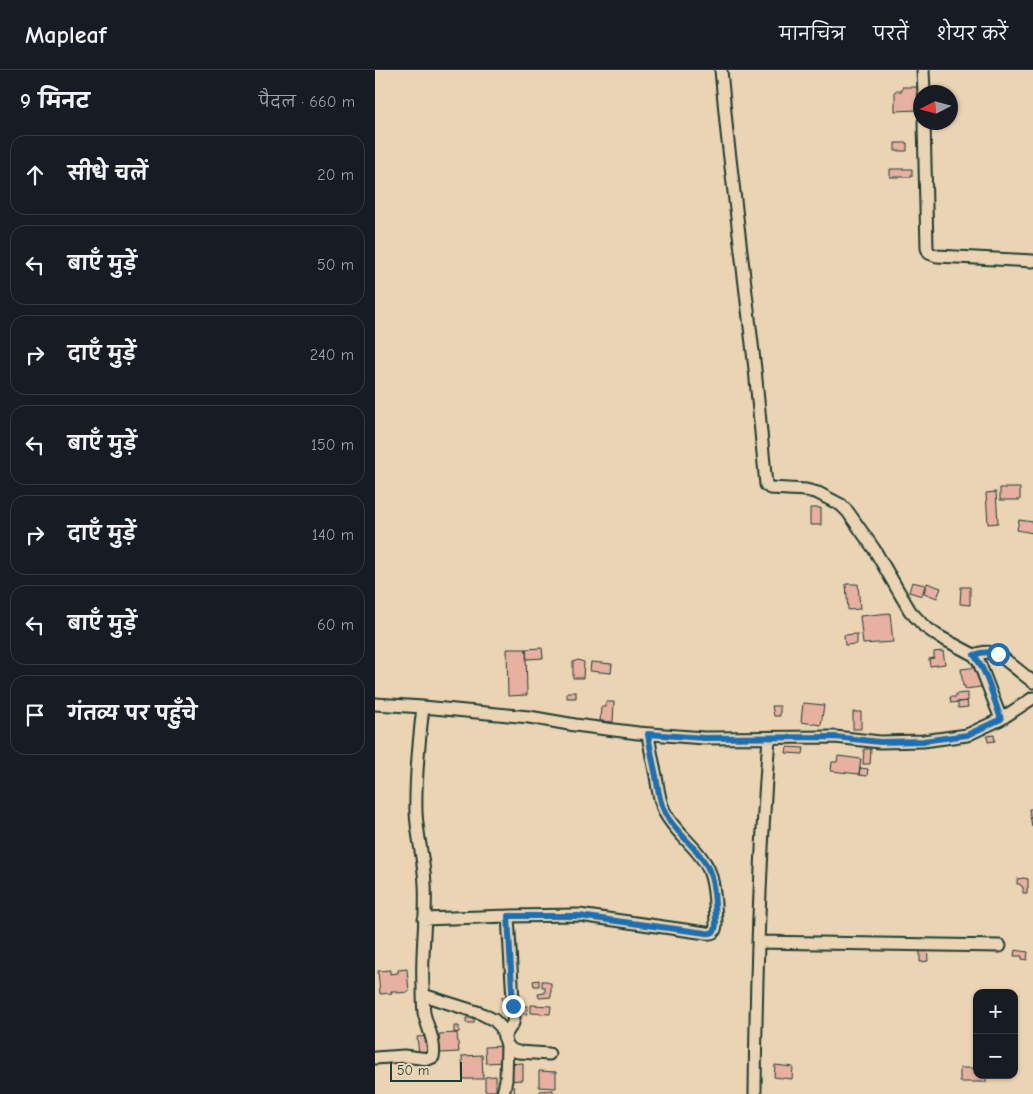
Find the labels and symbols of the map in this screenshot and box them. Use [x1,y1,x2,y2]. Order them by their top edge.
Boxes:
north arrow [913,85,958,130]
route start [987,643,1010,666]
route end [502,995,525,1018]
scale bar [390,1059,463,1082]

